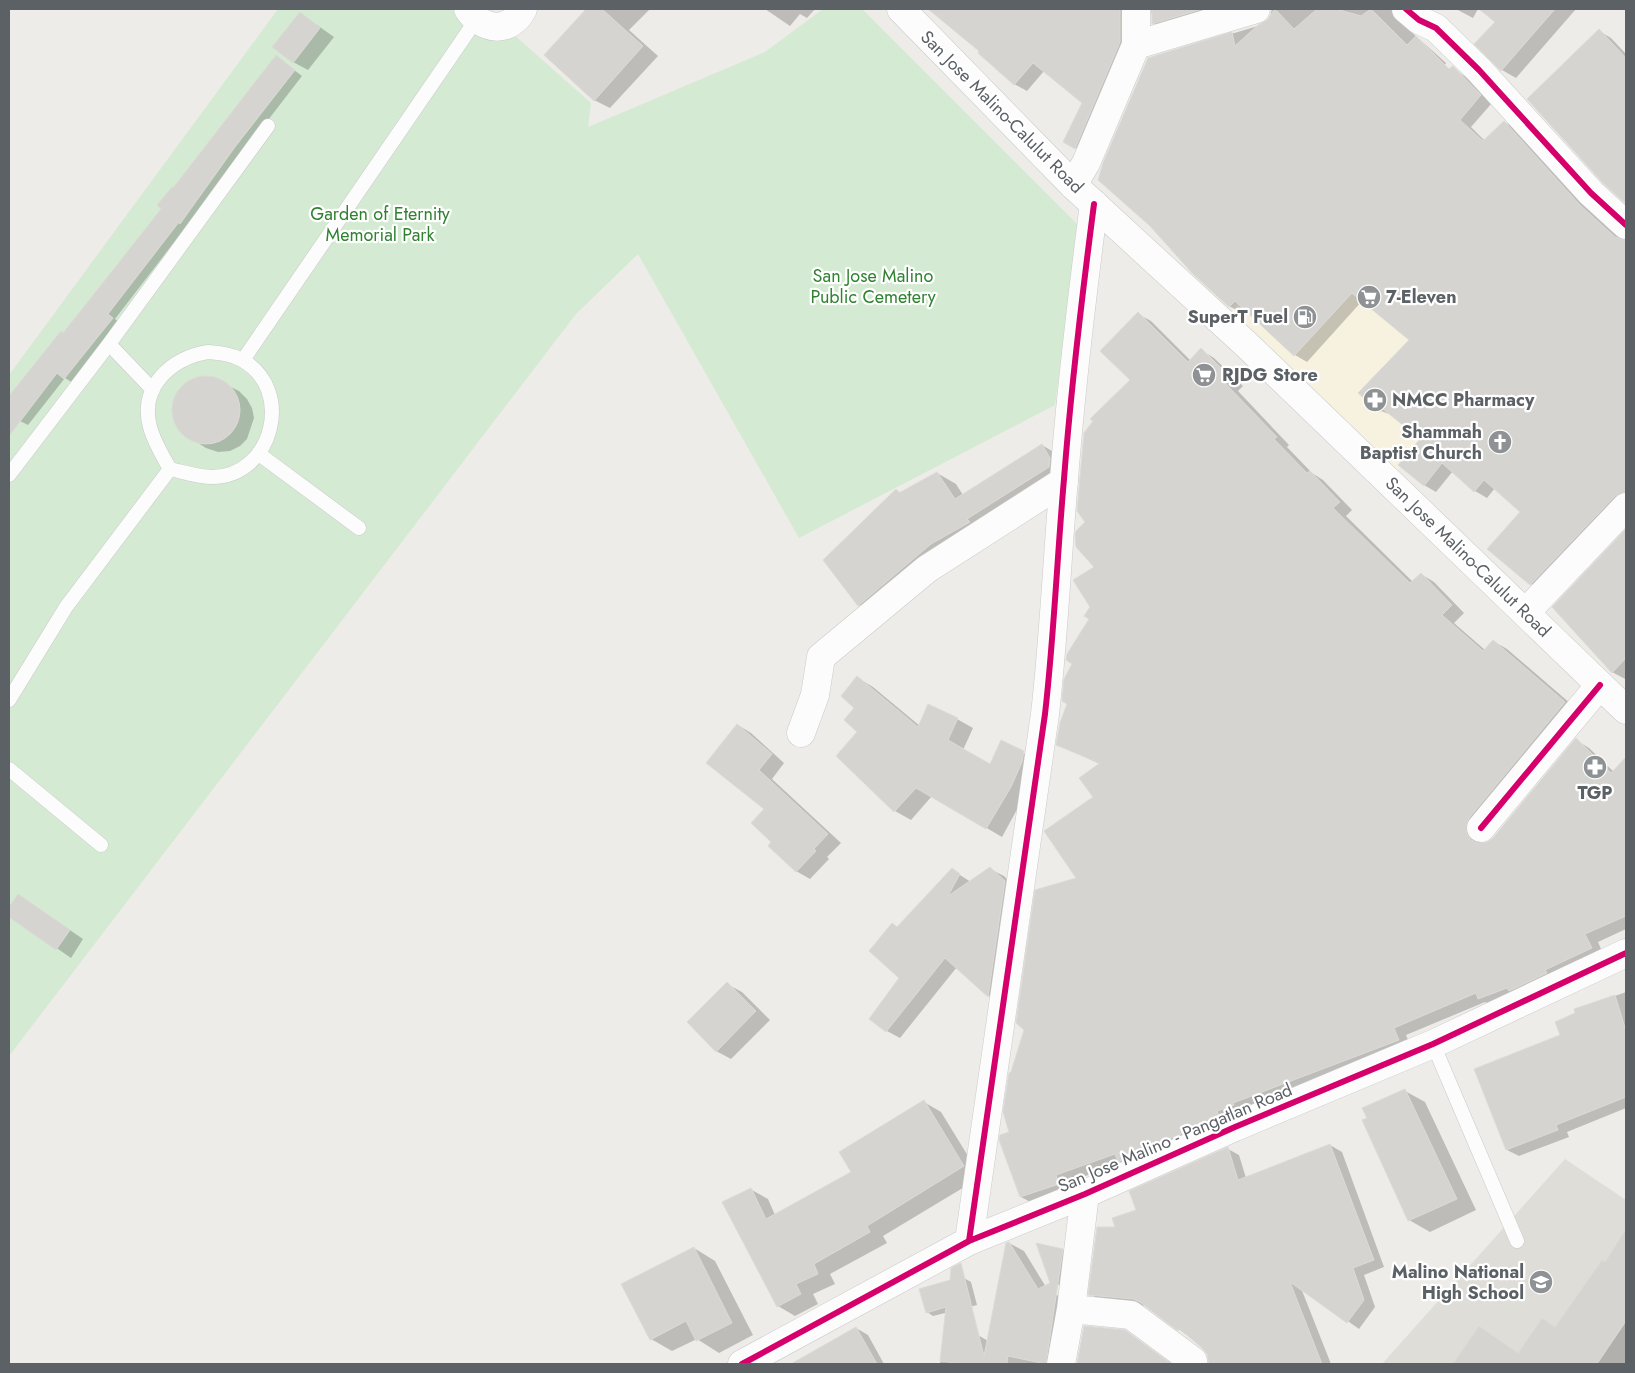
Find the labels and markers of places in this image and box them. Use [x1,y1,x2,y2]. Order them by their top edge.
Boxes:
supermarket icon: 7-Eleven [1356,284,1382,310]
place label: 7-Eleven [1386,284,1457,310]
place label: SuperT Fuel [1188,304,1288,330]
fuel station icon: SuperT Fuel [1292,304,1318,330]
supermarket icon: RJDG Store [1191,362,1217,388]
place label: RJDG Store [1222,362,1318,388]
pharmacy icon: NMCC Pharmacy [1362,387,1388,413]
place label: NMCC Pharmacy [1392,387,1535,413]
place label: Shammah Baptist Church [1360,419,1482,466]
church icon: Shammah Baptist Church [1487,429,1513,455]
pharmacy icon: TGP [1582,754,1608,780]
place label: TGP [1577,780,1613,806]
place label: Malino National High School [1392,1259,1524,1306]
school or university icon: Malino National High School [1528,1269,1554,1295]

